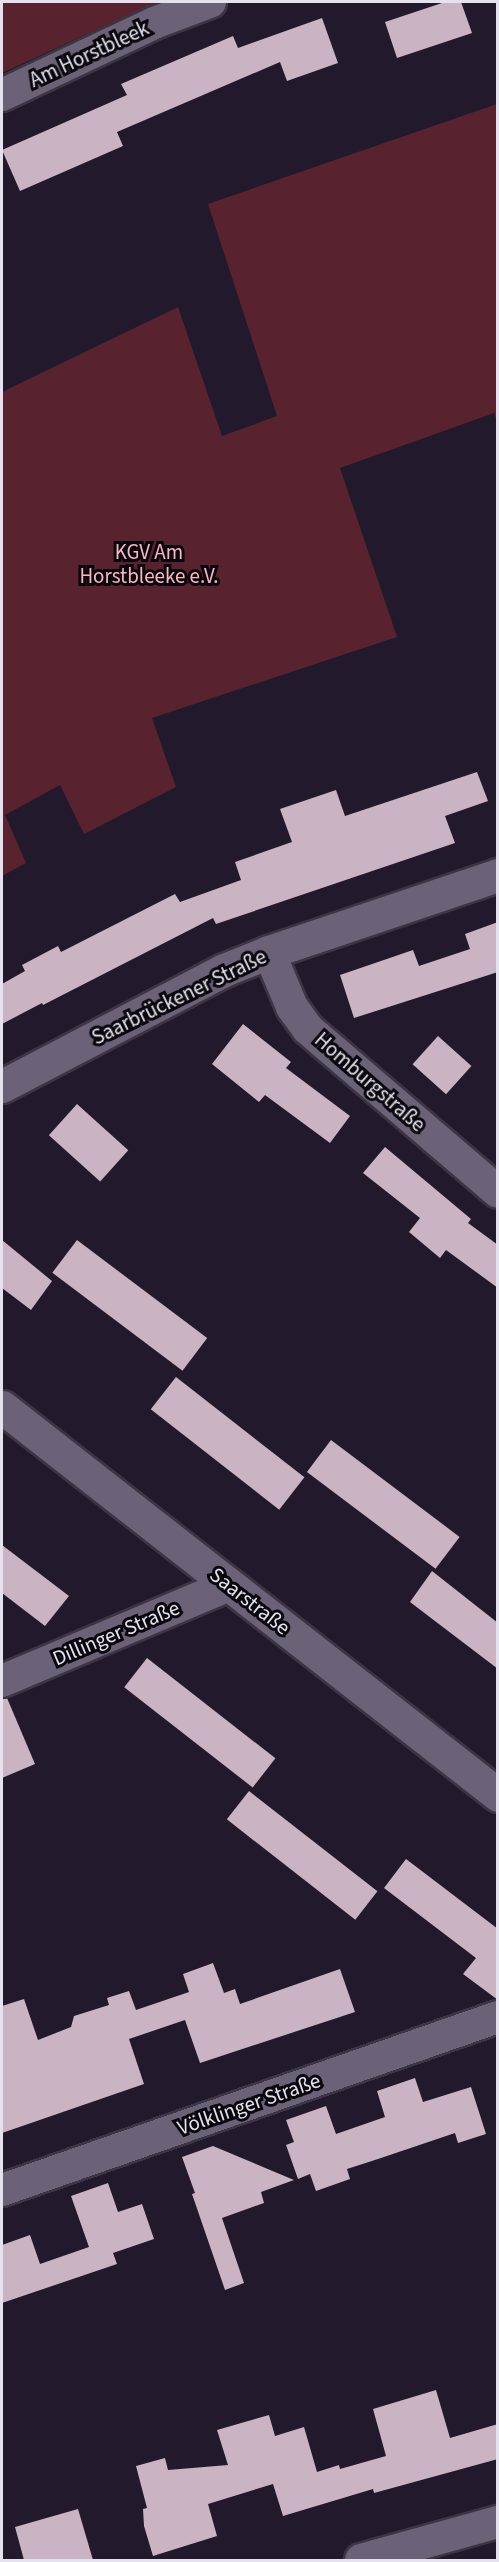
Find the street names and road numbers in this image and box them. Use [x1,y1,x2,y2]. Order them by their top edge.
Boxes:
street label: Am Horstbleek [25,15,153,93]
street label: Saarbrückener Straße [88,944,270,1050]
street label: Homburgstraße [309,1027,431,1137]
street label: Saarstraße [205,1562,295,1640]
street label: Dillinger Straße [49,1595,183,1671]
street label: Völklinger Straße [174,2068,324,2140]

